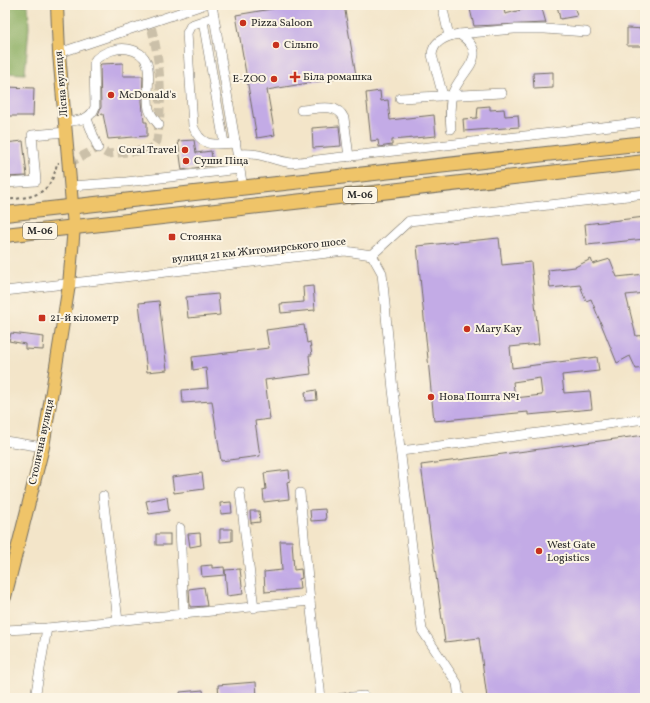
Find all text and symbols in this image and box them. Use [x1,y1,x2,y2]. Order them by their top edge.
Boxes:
place label: Pizza Saloon [251,16,313,31]
marker: Pizza Saloon [238,18,248,28]
place label: Сільпо [284,38,318,53]
marker: Сільпо [271,40,281,50]
street label: Лісна вулиця [52,50,72,118]
place label: Біла ромашка [303,70,373,85]
place label: E-ZOO [233,72,266,87]
marker: Біла ромашка [290,72,300,82]
marker: E-ZOO [269,74,279,84]
place label: McDonald's [119,88,177,103]
marker: McDonald's [106,90,116,100]
place label: Coral Travel [119,143,177,158]
marker: Coral Travel [180,145,190,155]
place label: Суши Піца [194,154,249,169]
marker: Суши Піца [181,156,191,166]
road number: М-06 [343,187,377,203]
road number: М-06 [23,223,57,239]
place label: Стоянка [180,230,222,245]
marker: Стоянка [167,232,177,242]
street label: вулиця 21 км Житомирського шосе [171,234,347,268]
place label: 21-й кілометр [50,311,119,326]
marker: 21-й кілометр [37,313,47,323]
place label: Mary Kay [475,322,522,337]
marker: Mary Kay [462,324,472,334]
place label: Нова Пошта №1 [439,390,520,405]
marker: Нова Пошта №1 [426,392,436,402]
street label: Столична вулиця [26,398,58,486]
place label: West Gate Logistics [547,538,595,566]
marker: West Gate Logistics [534,546,544,556]

